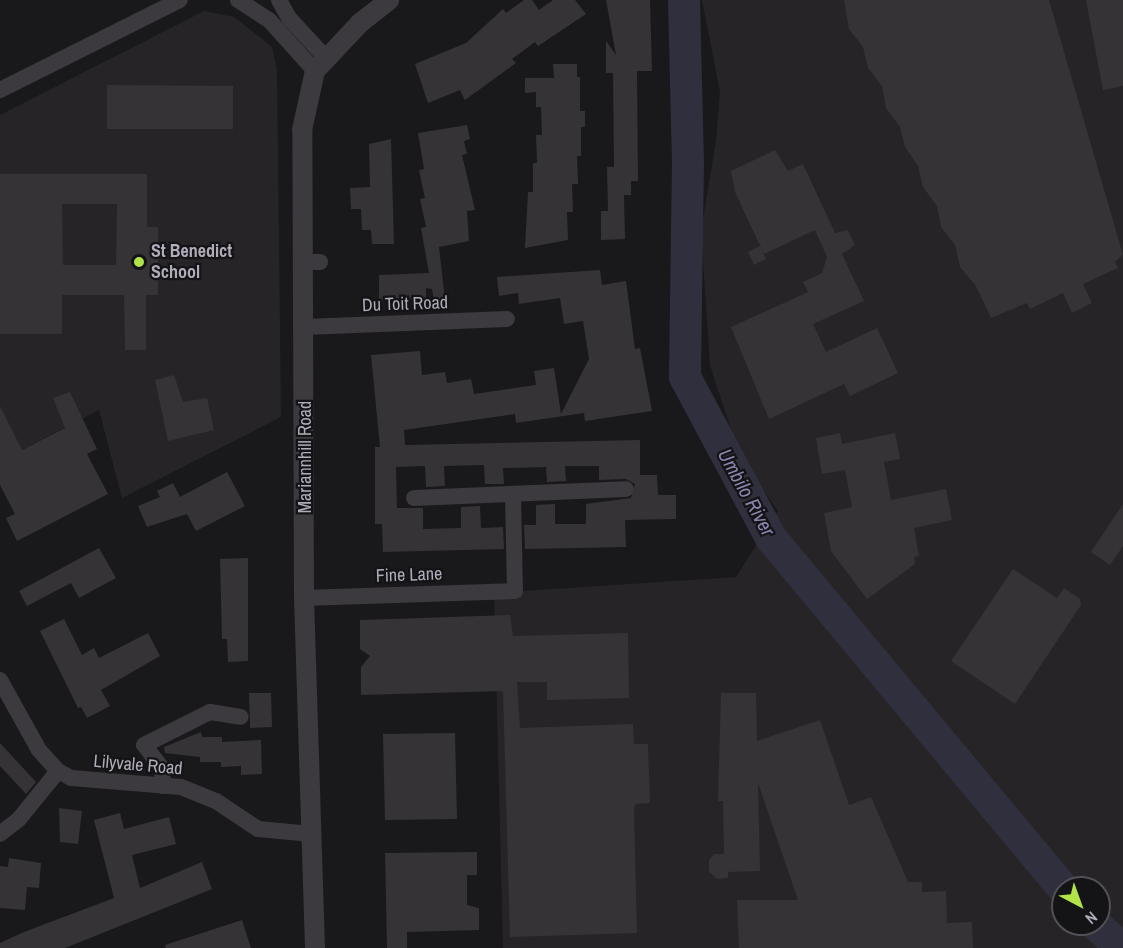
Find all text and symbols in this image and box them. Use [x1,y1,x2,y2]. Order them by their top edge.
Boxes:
place label: St Benedict School [151,241,232,284]
marker: St Benedict School [132,255,146,269]
street label: Du Toit Road [362,292,448,316]
street label: Mariannhill Road [294,401,316,513]
water label: Umbilo River [713,444,781,540]
street label: Fine Lane [375,563,443,587]
street label: Lilyvale Road [93,750,183,780]
north arrow [1051,876,1111,936]
text: N [1081,907,1102,929]

